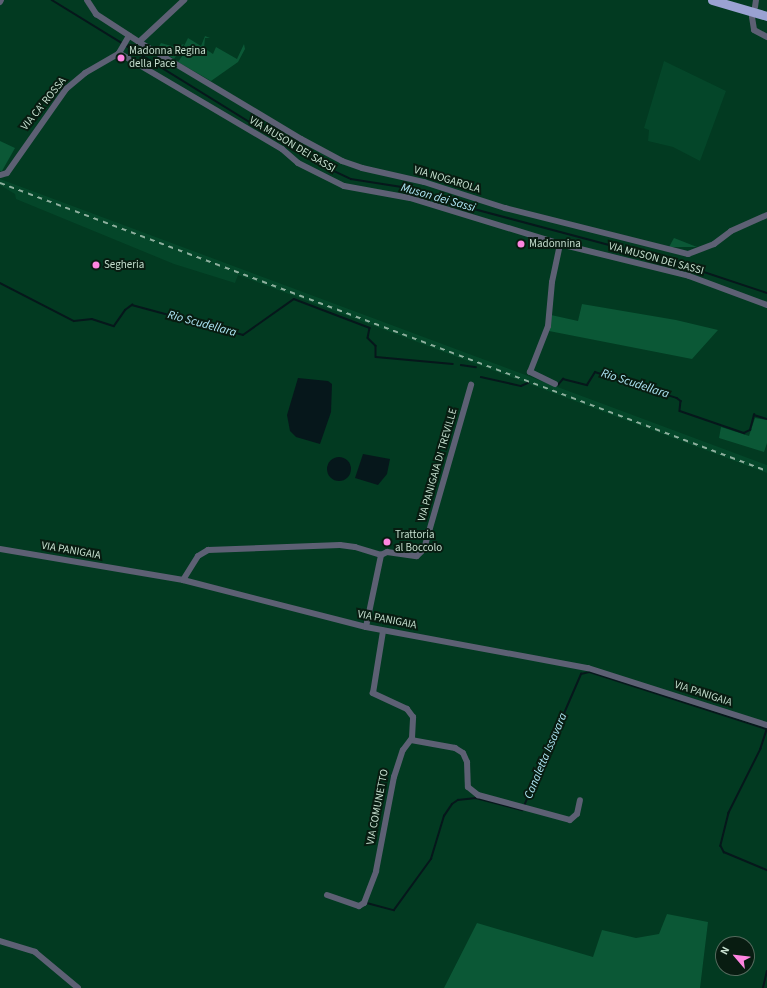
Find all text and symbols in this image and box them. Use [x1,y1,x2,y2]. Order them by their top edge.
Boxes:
place label: Madonna Regina della Pace [129,45,206,71]
marker: Madonna Regina della Pace [116,53,126,63]
street label: VIA CA' ROSSA [19,75,69,133]
street label: VIA MUSON DEI SASSI [247,114,337,176]
street label: VIA NOGAROLA [412,164,482,196]
water label: Muson dei Sassi [399,180,477,216]
place label: Madonnina [529,237,581,251]
marker: Madonnina [516,239,526,249]
street label: VIA MUSON DEI SASSI [607,240,705,278]
place label: Segheria [104,258,144,272]
marker: Segheria [91,260,101,270]
water label: Rio Scudellara [166,308,238,340]
water label: Rio Scudellara [599,366,671,402]
street label: VIA PANIGAIA DI TREVILLE [416,407,460,523]
place label: Trattoria al Boccolo [395,529,442,555]
marker: Trattoria al Boccolo [382,537,392,547]
street label: VIA PANIGAIA [40,539,102,563]
street label: VIA PANIGAIA [356,608,418,632]
street label: VIA PANIGAIA [672,678,734,710]
water label: Canaletta Issavara [521,711,571,801]
street label: VIA COMUNETTO [364,768,392,846]
north arrow [715,936,755,976]
text: N [717,944,733,957]

